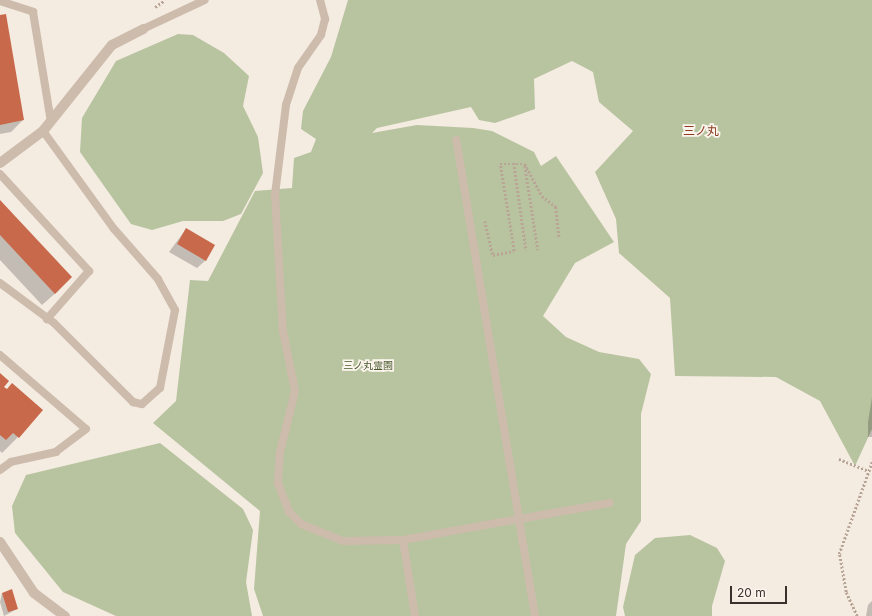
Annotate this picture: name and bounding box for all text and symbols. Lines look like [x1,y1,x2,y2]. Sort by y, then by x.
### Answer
district label: 三ノ丸 [683,124,719,138]
park label: 三ノ丸霊園 [343,360,393,372]
scale bar [732,578,789,604]
text: 20 m [737,585,766,600]

